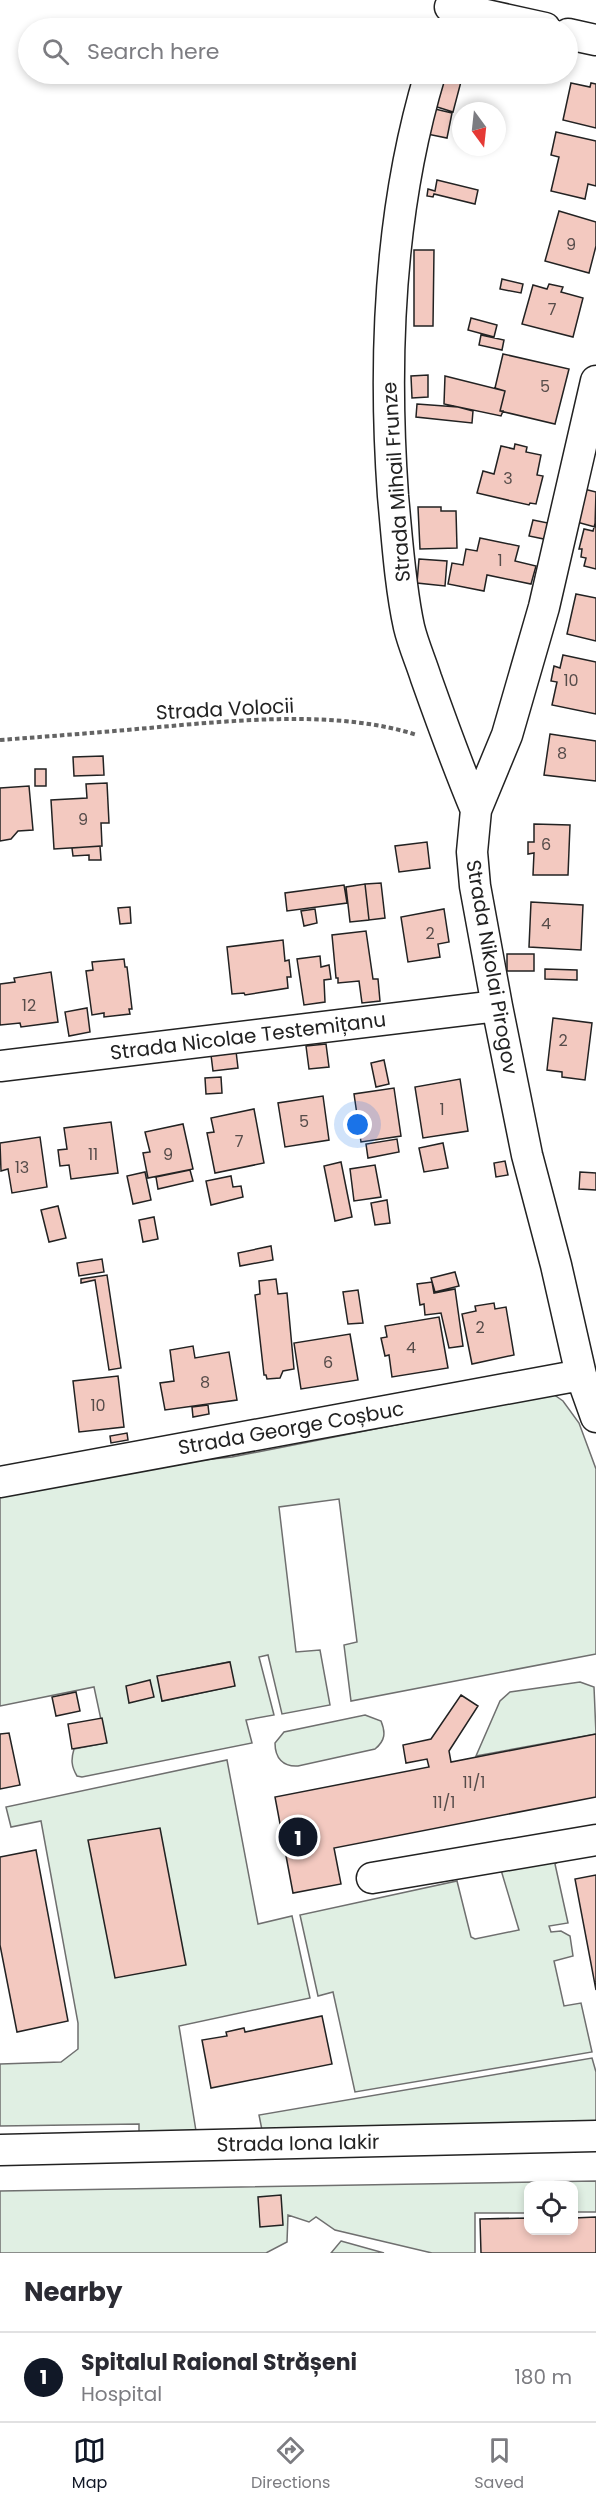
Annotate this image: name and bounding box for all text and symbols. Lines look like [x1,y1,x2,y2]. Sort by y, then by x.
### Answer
search box [18,18,578,84]
icon: search [39,35,72,68]
text: Search here [87,36,220,67]
north arrow [452,102,506,156]
house number: 9 [566,233,576,256]
house number: 7 [548,298,557,321]
house number: 5 [540,375,550,398]
street label: Strada Mihail Frunze [375,381,417,583]
house number: 3 [503,467,513,490]
house number: 1 [497,549,503,572]
house number: 10 [563,669,579,692]
street label: Strada Volocii [155,691,295,727]
house number: 8 [557,742,567,765]
house number: 9 [78,808,88,831]
house number: 6 [541,833,551,856]
street label: Strada Nikolai Pirogov [459,857,525,1077]
house number: 4 [541,912,551,935]
house number: 2 [425,922,435,945]
house number: 12 [22,994,36,1017]
street label: Strada Nicolae Testemițanu [108,1005,388,1067]
house number: 2 [558,1029,568,1052]
house number: 1 [439,1098,445,1121]
house number: 5 [299,1110,309,1133]
your location [343,1110,372,1139]
house number: 7 [235,1130,244,1153]
house number: 11 [88,1143,98,1166]
house number: 9 [163,1143,173,1166]
house number: 13 [15,1156,29,1179]
house number: 2 [475,1316,485,1339]
house number: 4 [406,1336,416,1359]
house number: 6 [323,1351,333,1374]
house number: 8 [200,1371,210,1394]
house number: 10 [90,1394,106,1417]
street label: Strada George Coșbuc [176,1394,406,1462]
house number: 11/1 [463,1771,485,1794]
house number: 11/1 [433,1791,455,1814]
pin: 1 [278,1814,318,1860]
street label: Strada Iona Iakir [216,2128,380,2158]
map controls [524,2181,578,2235]
button: locate [524,2181,578,2235]
text: Nearby [24,2274,122,2310]
text: Spitalul Raional Strășeni [81,2347,357,2378]
text: 1 [40,2363,47,2391]
text: 180 m [514,2363,572,2391]
text: Hospital [81,2380,162,2408]
tab: Map [72,2434,107,2495]
tab: Directions [251,2434,330,2495]
tab: Saved [474,2434,524,2495]

